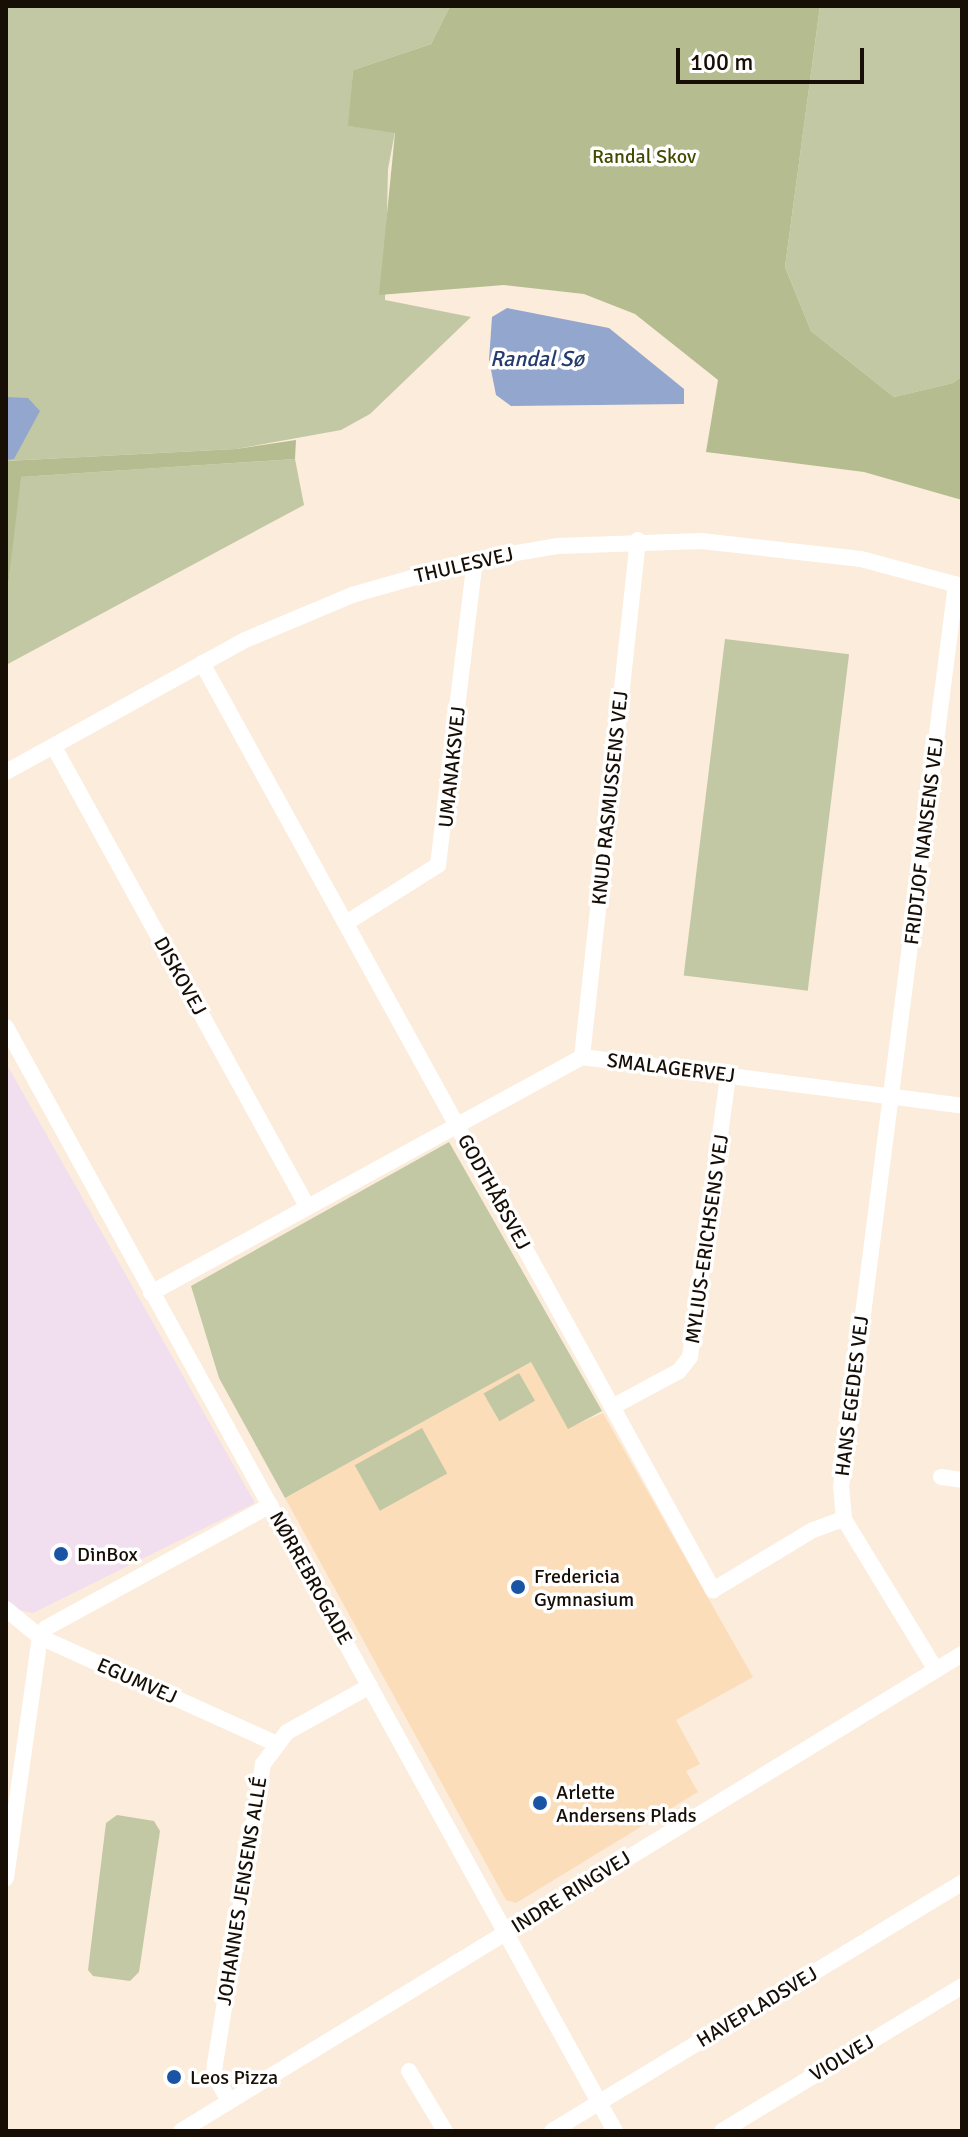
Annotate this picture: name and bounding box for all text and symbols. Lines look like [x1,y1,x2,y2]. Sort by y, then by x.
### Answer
scale bar [680,32,868,82]
text: 100 m [690,47,753,77]
park label: Randal Skov [592,144,696,168]
water label: Randal Sø [490,346,584,372]
street label: THULESVEJ [412,542,516,588]
street label: KNUD RASMUSSENS VEJ [587,690,633,906]
street label: UMANAKSVEJ [434,705,470,829]
street label: FRIDTJOF NANSENS VEJ [899,736,949,946]
street label: DISKOVEJ [149,932,211,1020]
street label: SMALAGERVEJ [605,1048,737,1088]
street label: GODTHÅBSVEJ [452,1130,536,1254]
street label: MYLIUS-ERICHSENS VEJ [680,1133,734,1345]
street label: HANS EGEDES VEJ [830,1314,874,1478]
street label: NØRREBROGADE [265,1507,357,1649]
place label: DinBox [77,1542,138,1566]
marker: DinBox [52,1545,70,1563]
place label: Fredericia Gymnasium [534,1564,634,1611]
marker: Fredericia Gymnasium [509,1578,527,1596]
street label: EGUMVEJ [93,1653,181,1709]
street label: JOHANNES JENSENS ALLÉ [212,1775,272,2007]
place label: Arlette Andersens Plads [556,1780,697,1827]
marker: Arlette Andersens Plads [531,1794,549,1812]
street label: INDRE RINGVEJ [507,1846,635,1938]
street label: HAVEPLADSVEJ [692,1962,822,2052]
street label: VIOLVEJ [805,2029,879,2087]
place label: Leos Pizza [190,2065,278,2089]
marker: Leos Pizza [165,2068,183,2086]

